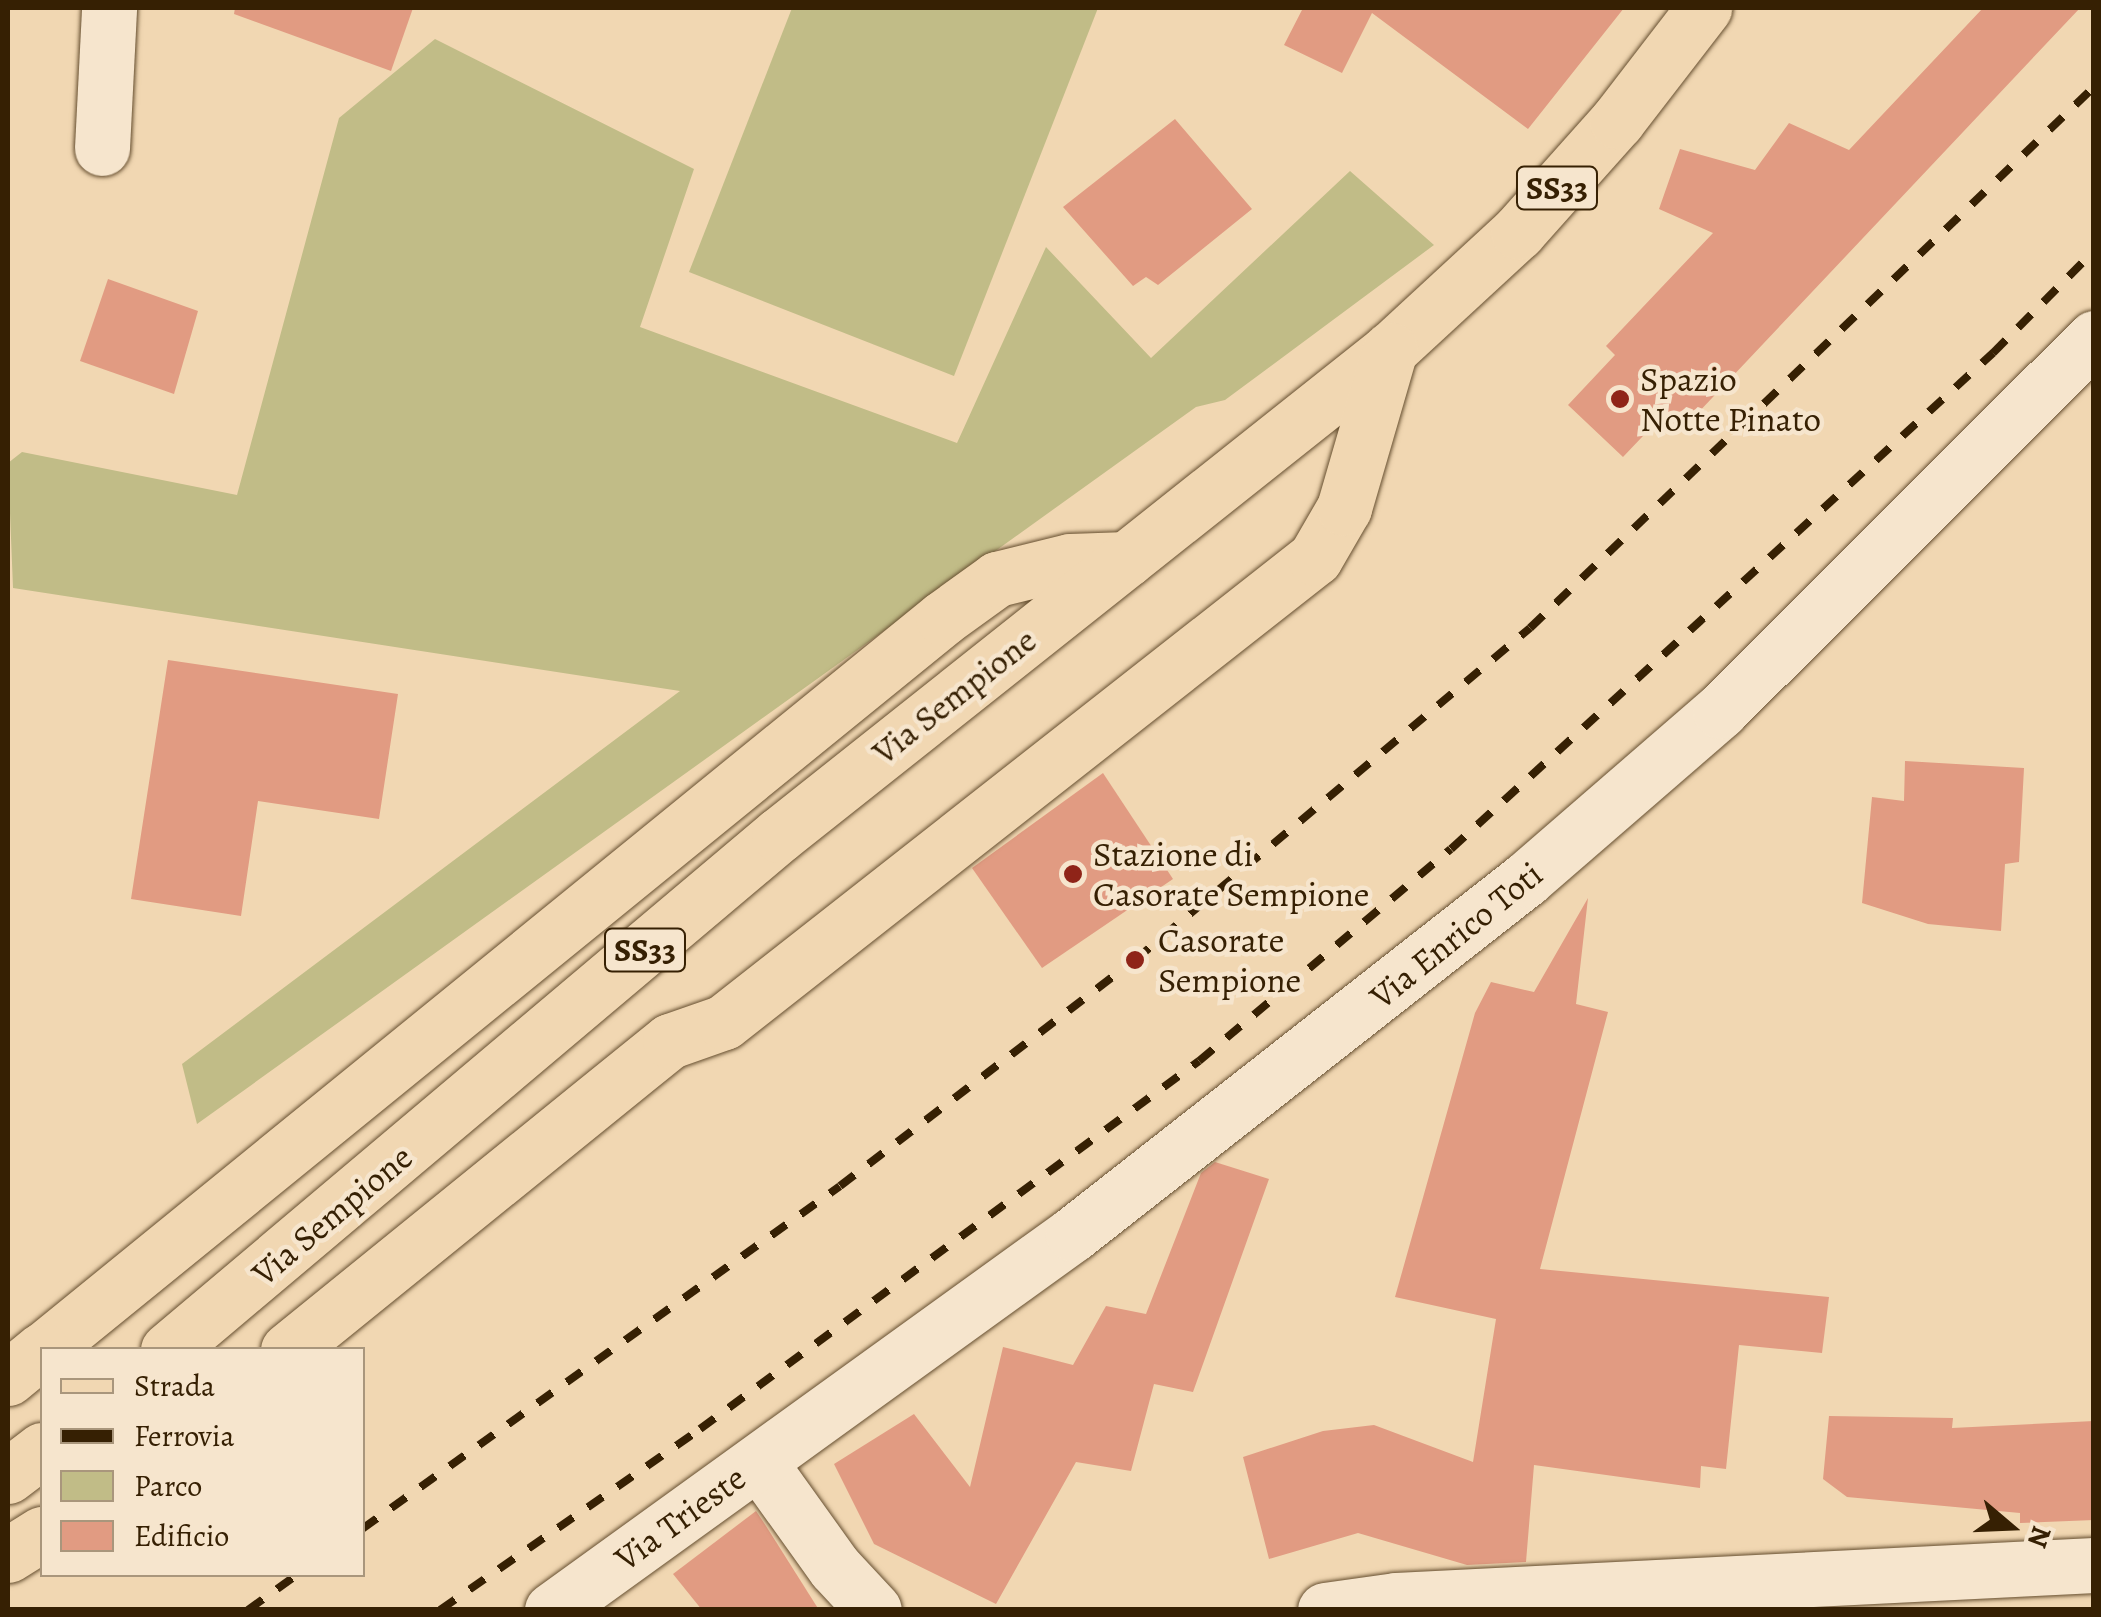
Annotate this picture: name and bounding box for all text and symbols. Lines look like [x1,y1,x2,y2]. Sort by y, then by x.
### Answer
road number: SS33 [1514,161,1600,215]
place label: Spazio Notte Pinato [1640,358,1821,440]
marker: Spazio Notte Pinato [1609,388,1631,410]
street label: Via Sempione [864,619,1044,773]
place label: Stazione di Casorate Sempione [1093,833,1370,915]
street label: Via Enrico Toti [1361,853,1551,1017]
marker: Stazione di Casorate Sempione [1062,863,1084,885]
place label: Casorate Sempione [1158,919,1301,1001]
road number: SS33 [602,923,688,977]
marker: Casorate Sempione [1122,947,1148,973]
street label: Via Sempione [243,1136,421,1294]
legend [40,1347,365,1577]
text: Strada [134,1366,215,1406]
text: Ferrovia [134,1416,234,1456]
street label: Via Trieste [606,1457,754,1579]
text: Parco [134,1466,202,1506]
north arrow [1961,1477,2061,1577]
text: Edificio [134,1516,229,1556]
text: N [2018,1521,2061,1553]

